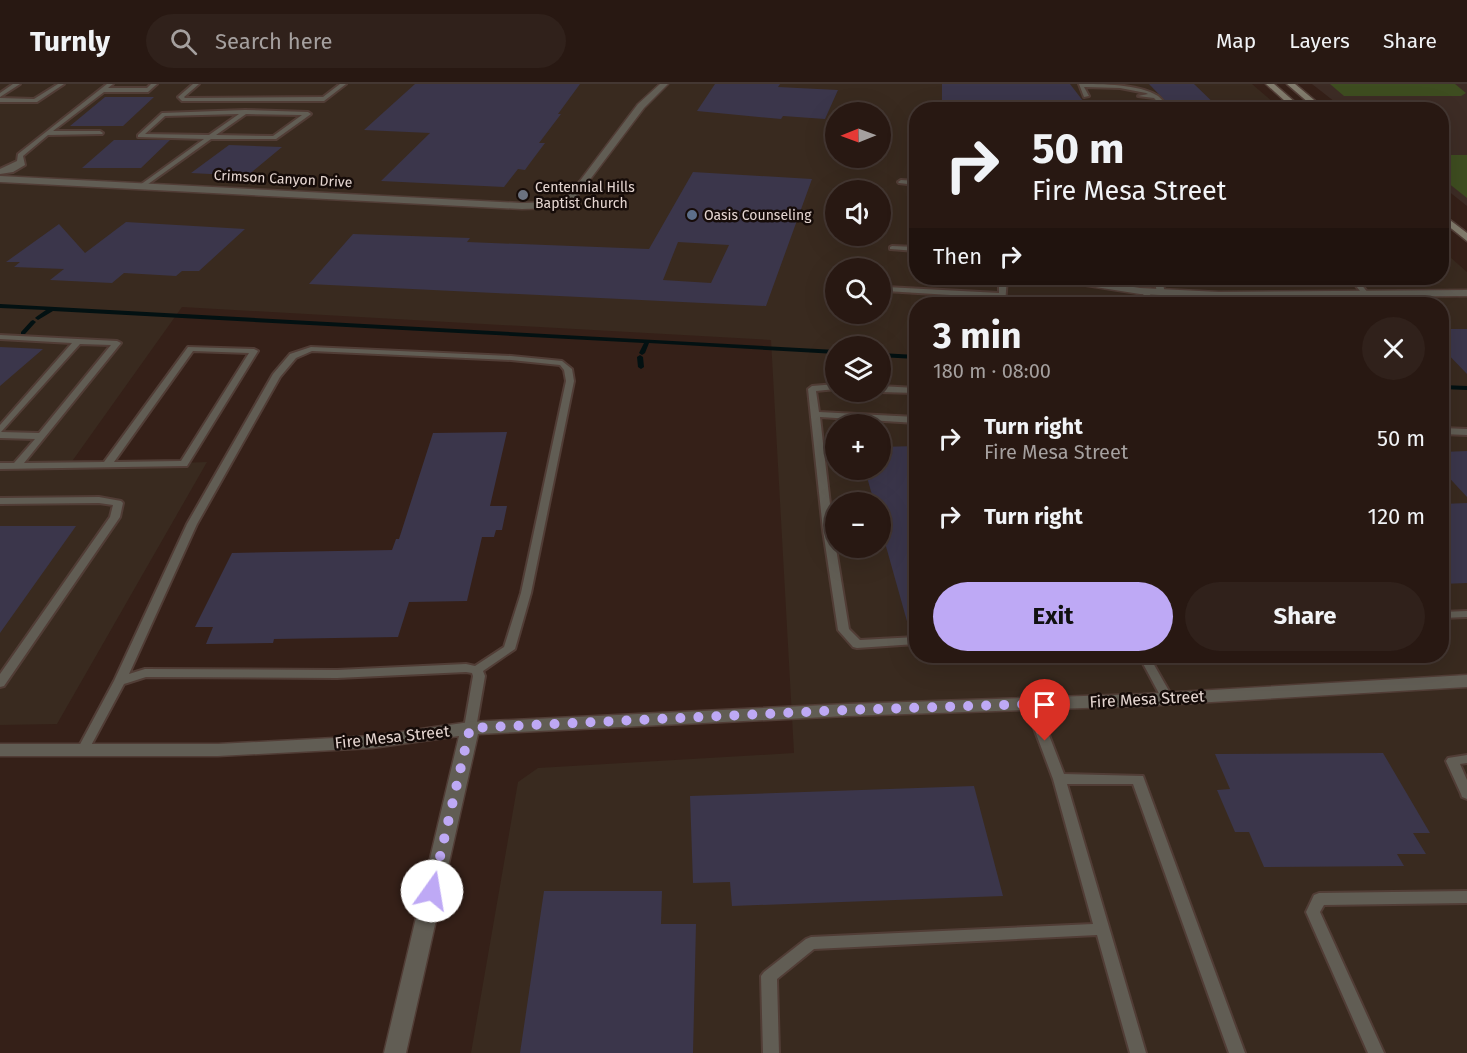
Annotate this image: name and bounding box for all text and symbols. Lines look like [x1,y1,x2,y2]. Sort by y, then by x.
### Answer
search box [146,14,566,68]
text: Turnly [30,25,110,58]
icon: search [167,25,200,58]
text: Search here [215,28,332,55]
text: Map [1216,28,1256,54]
text: Layers [1289,28,1350,54]
text: Share [1383,28,1437,54]
north arrow [825,102,891,168]
map controls [825,102,891,558]
text: 50 m [1032,124,1125,174]
icon: right [933,126,1011,204]
street label: Crimson Canyon Drive [213,167,353,191]
text: Fire Mesa Street [1032,175,1227,207]
place label: Centennial Hills Baptist Church [535,179,635,212]
button: sound [825,180,891,246]
marker: Centennial Hills Baptist Church [516,188,530,202]
place label: Oasis Counseling [704,207,812,224]
marker: Oasis Counseling [685,208,699,222]
icon: right [994,240,1027,273]
text: Then [933,243,982,270]
button: search [825,258,891,324]
text: 3 min [933,314,1022,358]
button: close [1362,317,1425,380]
button: layers [825,336,891,402]
text: 180 m · 08:00 [933,359,1051,383]
text: Turn right [984,413,1083,440]
button: + [825,414,891,480]
icon: right [933,422,966,455]
text: 50 m [1377,425,1425,452]
text: Fire Mesa Street [984,440,1128,464]
button: − [825,492,891,558]
icon: right [933,500,966,533]
text: Turn right [984,503,1083,530]
text: 120 m [1368,503,1425,530]
button: Exit [933,582,1173,651]
button: Share [1185,582,1425,651]
pin [1019,679,1070,741]
street label: Fire Mesa Street [1089,686,1205,712]
icon: arrive [1028,688,1061,721]
street label: Fire Mesa Street [334,722,451,752]
position arrow [400,859,464,923]

